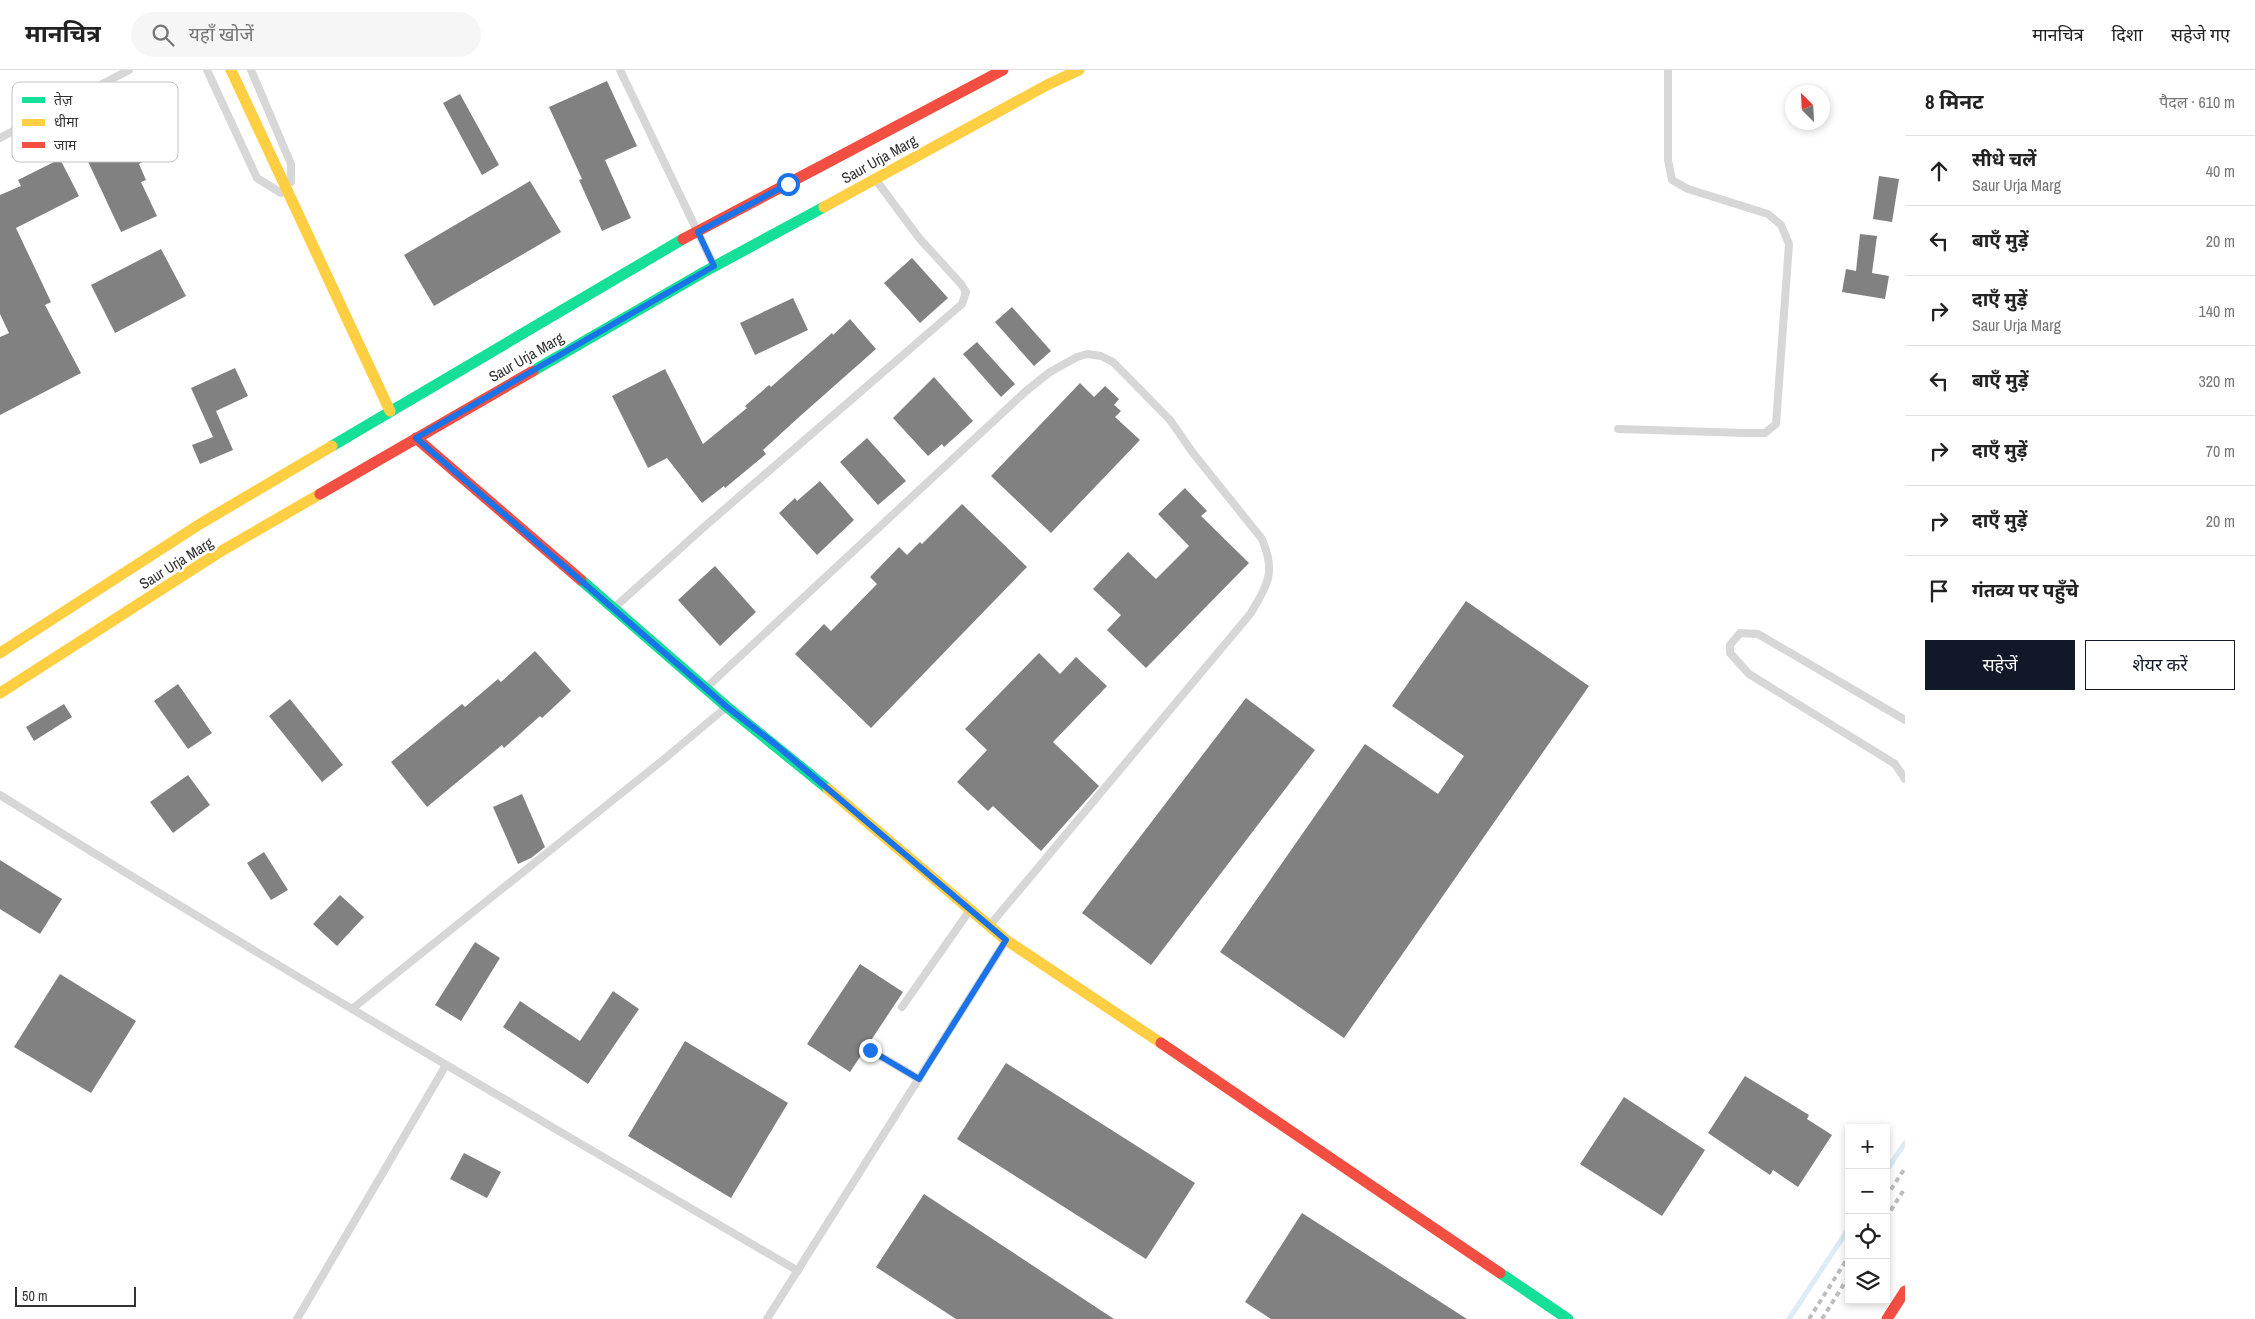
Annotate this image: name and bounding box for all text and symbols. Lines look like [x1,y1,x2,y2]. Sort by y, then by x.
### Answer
search box [131,12,481,57]
text: मानचित्र [25,17,101,49]
icon: search [149,21,177,49]
text: यहाँ खोजें [189,21,254,47]
text: मानचित्र [2032,22,2084,47]
text: दिशा [2112,22,2143,47]
text: सहेजे गए [2171,22,2230,47]
legend [12,82,178,162]
north arrow [1785,85,1830,130]
text: 8 मिनट [1925,87,1983,116]
text: तेज़ [54,91,73,109]
text: पैदल · 610 m [2159,91,2235,113]
text: धीमा [54,113,79,131]
street label: Saur Urja Marg [837,130,921,188]
text: जाम [54,136,77,154]
text: सीधे चलें [1972,146,2036,172]
icon: ahead [1925,157,1953,185]
text: 40 m [2206,160,2235,182]
route start [777,173,800,196]
text: Saur Urja Marg [1972,174,2061,196]
icon: left [1925,227,1953,255]
text: बाएँ मुड़ें [1972,227,2028,253]
text: 20 m [2206,230,2235,252]
text: दाएँ मुड़ें [1972,286,2027,312]
icon: right [1925,297,1953,325]
text: 140 m [2199,300,2235,322]
text: Saur Urja Marg [1972,314,2061,336]
street label: Saur Urja Marg [485,327,567,387]
icon: left [1925,367,1953,395]
text: बाएँ मुड़ें [1972,367,2028,393]
text: 320 m [2199,370,2235,392]
icon: right [1925,437,1953,465]
text: दाएँ मुड़ें [1972,437,2027,463]
text: 70 m [2206,440,2235,462]
icon: right [1925,507,1953,535]
text: दाएँ मुड़ें [1972,507,2027,533]
text: 20 m [2206,510,2235,532]
street label: Saur Urja Marg [135,532,217,594]
icon: arrive [1925,577,1953,605]
text: गंतव्य पर पहुँचे [1972,577,2078,603]
button: सहेजें [1925,640,2075,690]
button: शेयर करें [2085,640,2235,690]
route end [859,1039,882,1062]
map controls [1845,1124,1890,1304]
button: + [1845,1124,1890,1169]
button: − [1845,1169,1890,1214]
button: locate [1845,1214,1890,1259]
button: layers [1845,1259,1890,1304]
scale bar [15,1284,136,1307]
text: 50 m [22,1287,48,1305]

